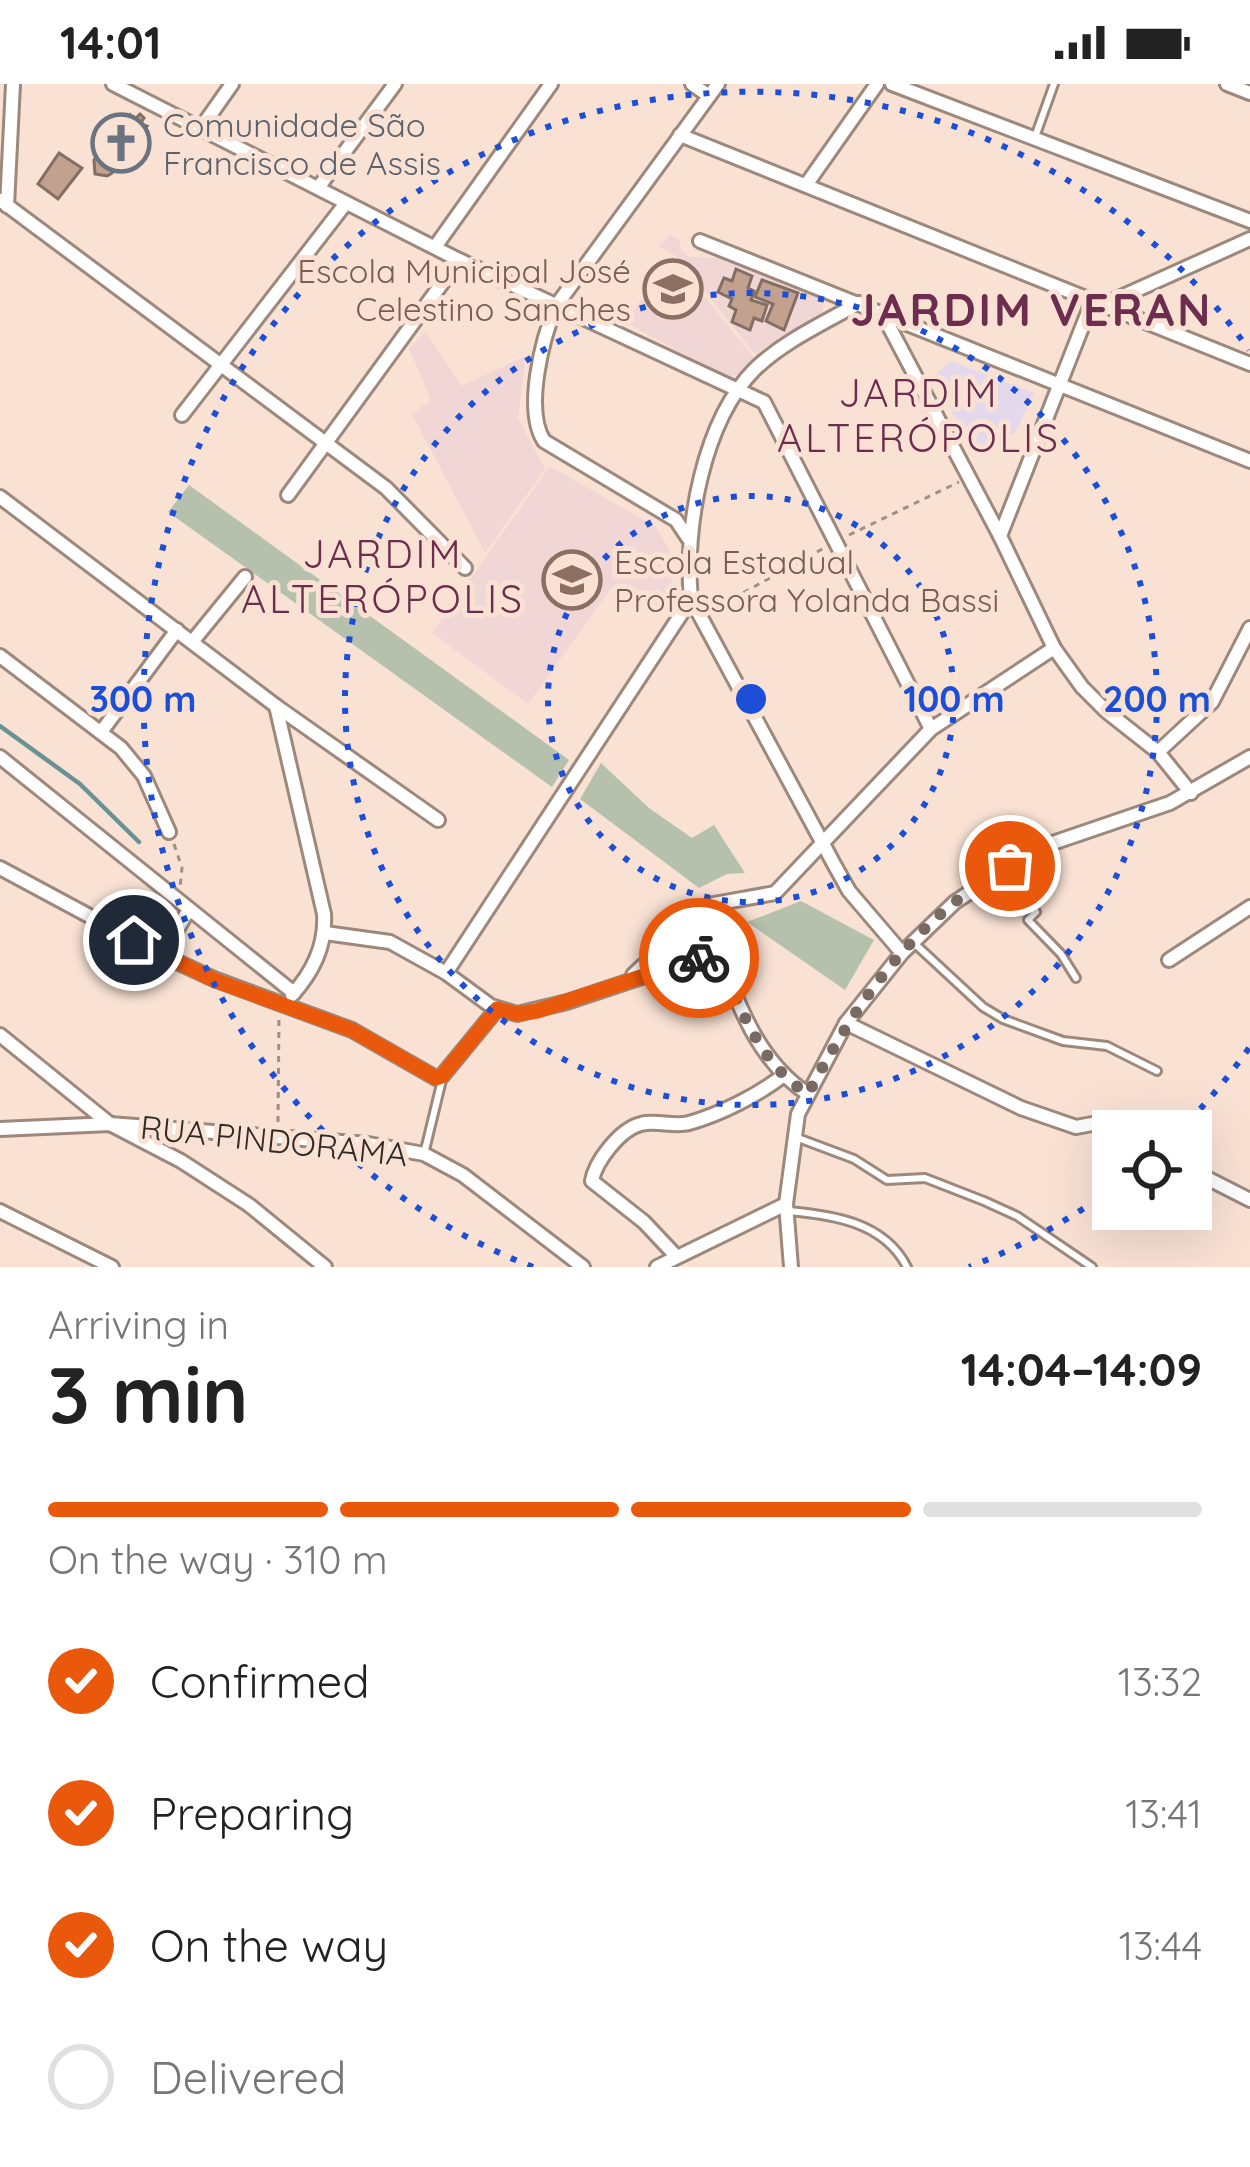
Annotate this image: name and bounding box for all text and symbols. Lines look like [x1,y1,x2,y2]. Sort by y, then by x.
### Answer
text: 14:01 [60,14,161,70]
place label: Comunidade São Francisco de Assis [163,104,441,183]
church icon: Comunidade São Francisco de Assis [90,112,152,174]
place label: Escola Municipal José Celestino Sanches [297,250,631,329]
school or university icon: Escola Municipal José Celestino Sanches [642,258,704,320]
district label: JARDIM VERAN [851,281,1213,337]
district label: JARDIM ALTERÓPOLIS [777,368,1061,462]
district label: JARDIM ALTERÓPOLIS [241,529,525,623]
place label: Escola Estadual Professora Yolanda Bassi [614,541,999,620]
school or university icon: Escola Estadual Professora Yolanda Bassi [541,549,603,611]
text: 300 m [90,676,196,721]
text: 100 m [903,676,1005,721]
text: 200 m [1103,676,1211,721]
centre of rings [730,678,772,720]
pin [959,815,1061,917]
icon: bag [977,833,1043,899]
pin [83,889,185,991]
courier [639,898,759,1018]
icon: home [101,907,167,973]
icon: bike [666,925,732,991]
street label: RUA PINDORAMA [138,1106,410,1174]
map controls [1092,1110,1212,1230]
button: locate [1092,1110,1212,1230]
text: Arriving in [48,1300,229,1349]
text: 14:04–14:09 [961,1341,1202,1397]
text: 3 min [48,1345,249,1443]
text: On the way · 310 m [48,1535,388,1584]
icon: check [48,1648,114,1714]
text: Confirmed [150,1653,369,1709]
text: 13:32 [1118,1657,1202,1706]
icon: check [48,1780,114,1846]
text: Preparing [150,1785,354,1841]
text: 13:41 [1125,1789,1202,1838]
icon: check [48,1912,114,1978]
text: On the way [150,1917,388,1973]
text: 13:44 [1119,1921,1202,1970]
text: Delivered [150,2049,346,2105]

